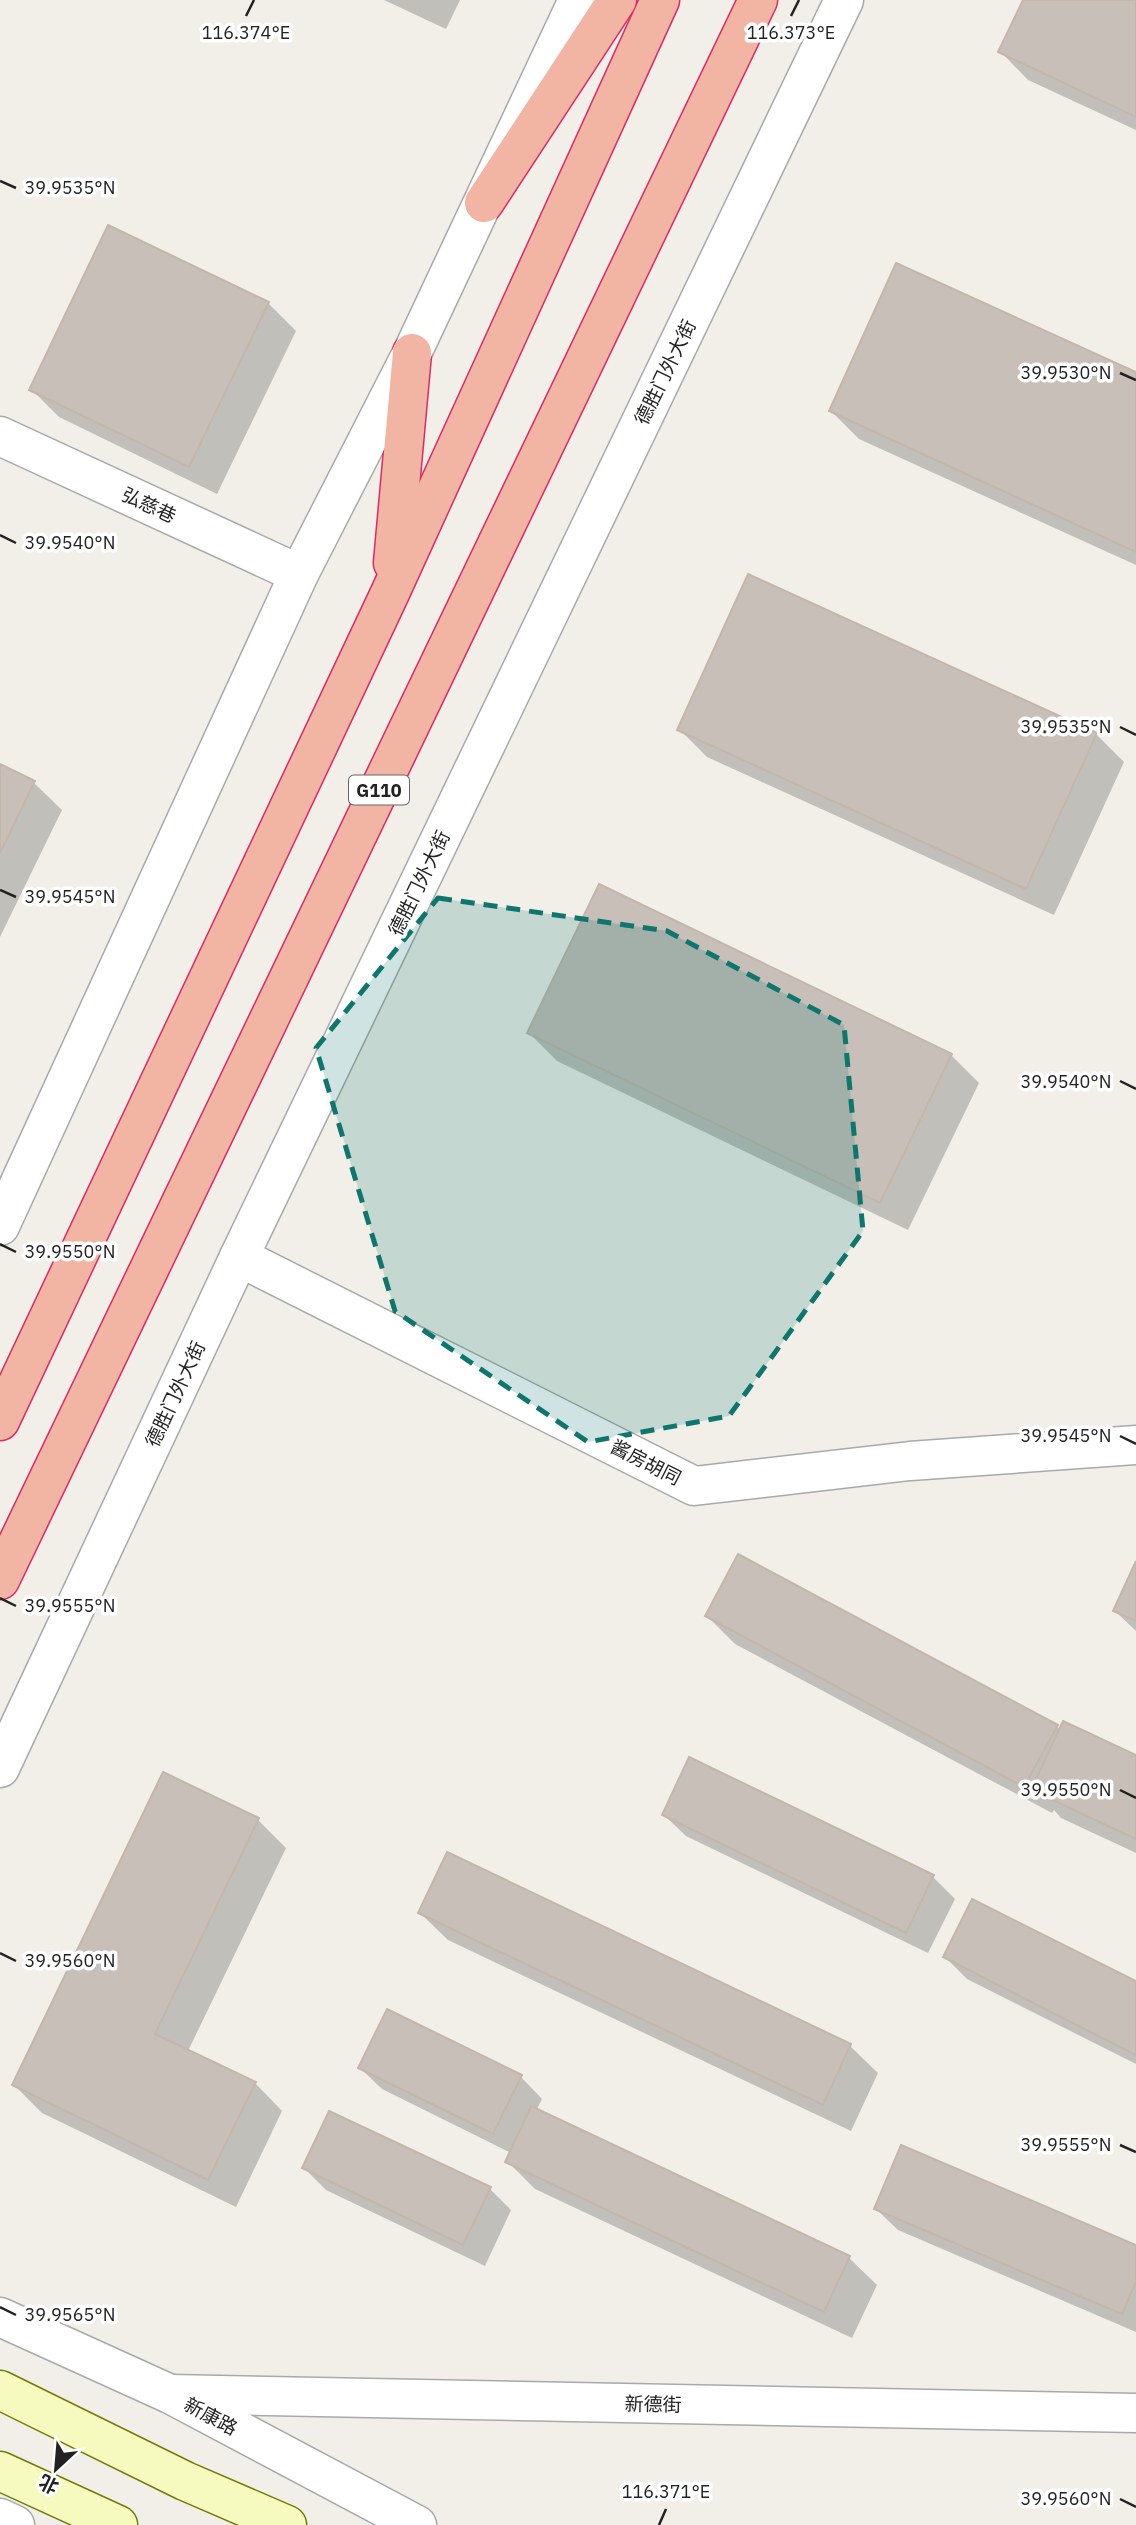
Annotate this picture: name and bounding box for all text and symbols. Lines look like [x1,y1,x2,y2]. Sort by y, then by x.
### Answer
text: 116.374°E [202,21,290,44]
text: 116.373°E [747,21,835,44]
text: 39.9535°N [25,176,115,199]
street label: 德胜门外大街 [629,316,701,428]
text: 39.9530°N [1021,361,1111,384]
street label: 弘慈巷 [118,482,180,528]
text: 39.9540°N [25,531,115,554]
text: 39.9535°N [1021,715,1111,738]
road number: G110 [349,776,409,804]
street label: 德胜门外大街 [383,827,455,939]
text: 39.9545°N [25,885,115,908]
text: 39.9540°N [1021,1070,1111,1093]
text: 39.9550°N [25,1240,115,1263]
street label: 德胜门外大街 [140,1337,210,1451]
text: 39.9545°N [1021,1424,1111,1447]
street label: 酱房胡同 [607,1434,685,1490]
text: 39.9555°N [25,1594,115,1617]
text: 39.9550°N [1021,1778,1111,1801]
text: 39.9560°N [25,1949,115,1972]
text: 39.9555°N [1021,2133,1111,2156]
text: 39.9565°N [25,2303,115,2326]
street label: 新康路 [180,2392,242,2440]
street label: 新德街 [624,2392,682,2416]
north arrow [21,2434,91,2504]
text: 北 [35,2469,62,2499]
text: 116.371°E [622,2480,710,2503]
text: 39.9560°N [1021,2487,1111,2510]

